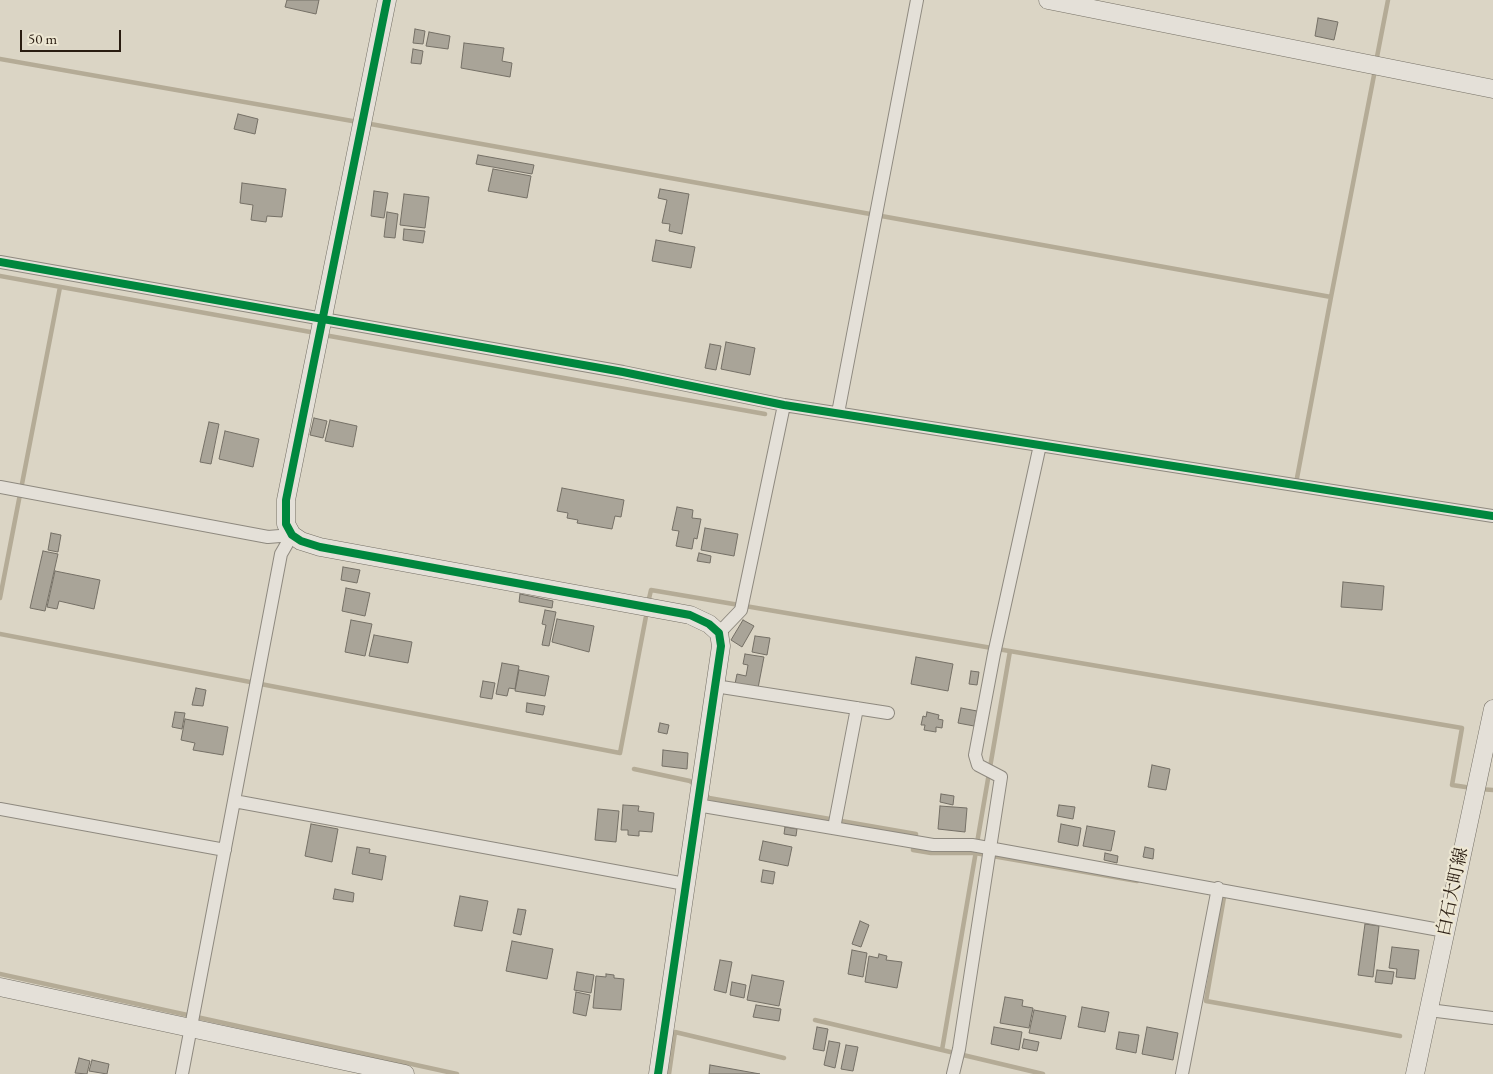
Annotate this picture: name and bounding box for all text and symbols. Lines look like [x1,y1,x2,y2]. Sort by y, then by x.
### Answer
scale bar [22,20,124,52]
text: 50 m [28,29,57,48]
street label: 白石大町線 [1433,846,1473,938]

